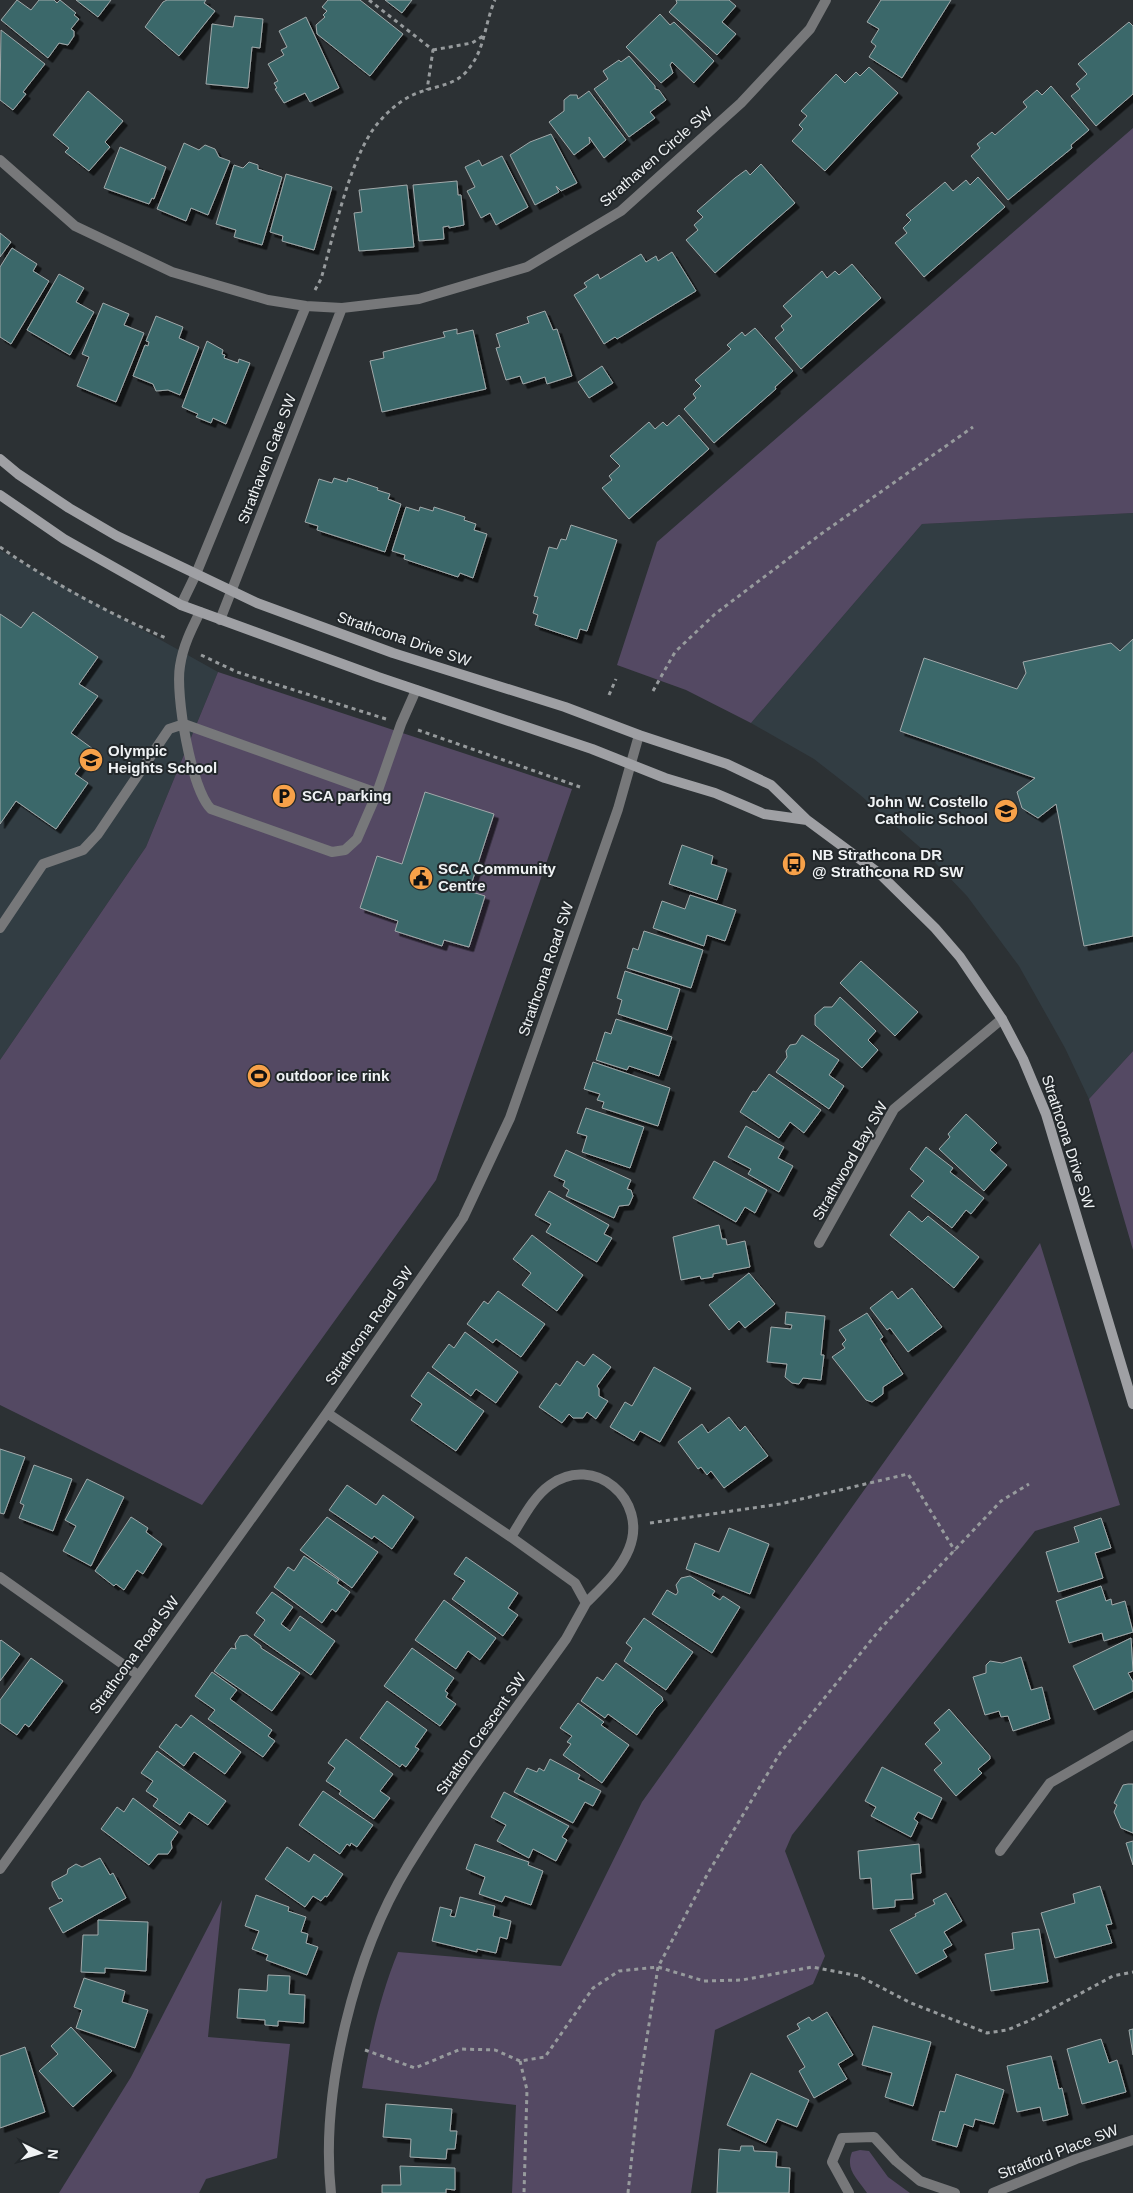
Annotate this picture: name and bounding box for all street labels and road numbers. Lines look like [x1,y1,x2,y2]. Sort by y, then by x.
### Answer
street label: Strathaven Circle SW [596,103,716,210]
street label: Strathaven Gate SW [234,391,299,526]
street label: Strathcona Drive SW [335,608,474,670]
street label: Strathcona Road SW [515,899,577,1038]
street label: Strathcona Drive SW [1039,1073,1098,1212]
street label: Strathwood Bay SW [809,1098,891,1223]
street label: Strathcona Road SW [321,1262,416,1388]
street label: Strathcona Road SW [85,1592,182,1717]
street label: Stratton Crescent SW [432,1669,530,1798]
street label: Stratford Place SW [995,2120,1121,2182]

